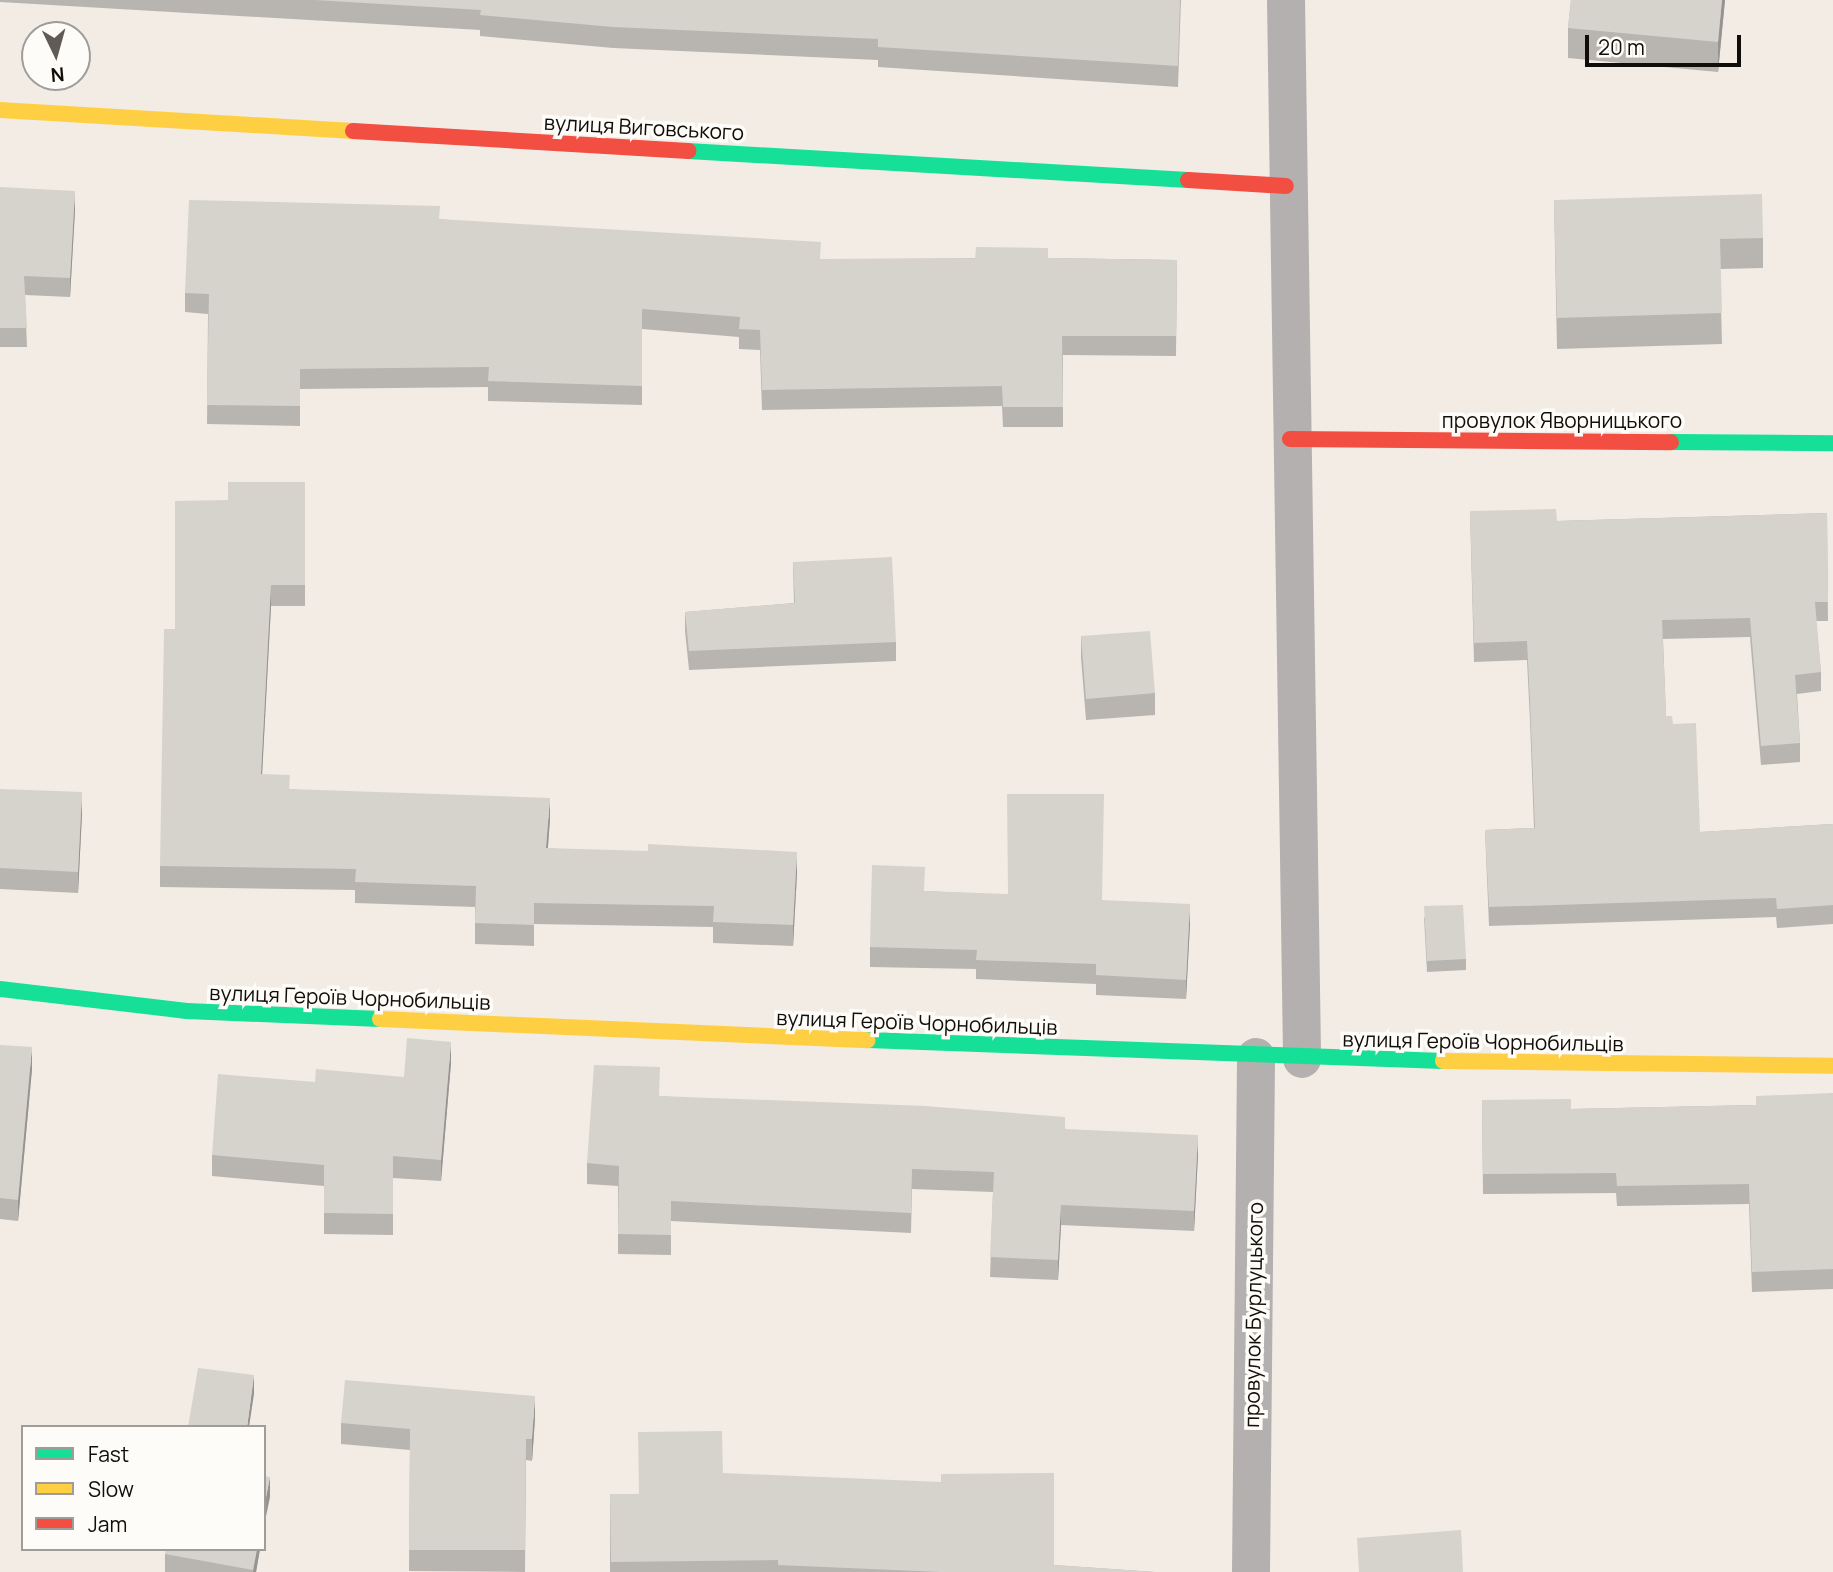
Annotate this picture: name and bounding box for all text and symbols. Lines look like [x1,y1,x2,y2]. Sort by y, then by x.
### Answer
north arrow [21,21,91,91]
scale bar [1588,21,1744,65]
text: 20 m [1598,33,1645,61]
text: N [50,61,66,88]
street label: вулиця Виговського [543,109,745,145]
street label: провулок Яворницького [1442,407,1682,433]
street label: вулиця Героїв Чорнобильців [209,979,491,1015]
street label: вулиця Героїв Чорнобильців [776,1004,1058,1040]
street label: вулиця Героїв Чорнобильців [1342,1026,1624,1056]
street label: провулок Бурлуцького [1238,1202,1268,1428]
legend [21,1425,266,1551]
text: Fast [88,1440,129,1468]
text: Slow [88,1475,134,1503]
text: Jam [88,1510,127,1538]

